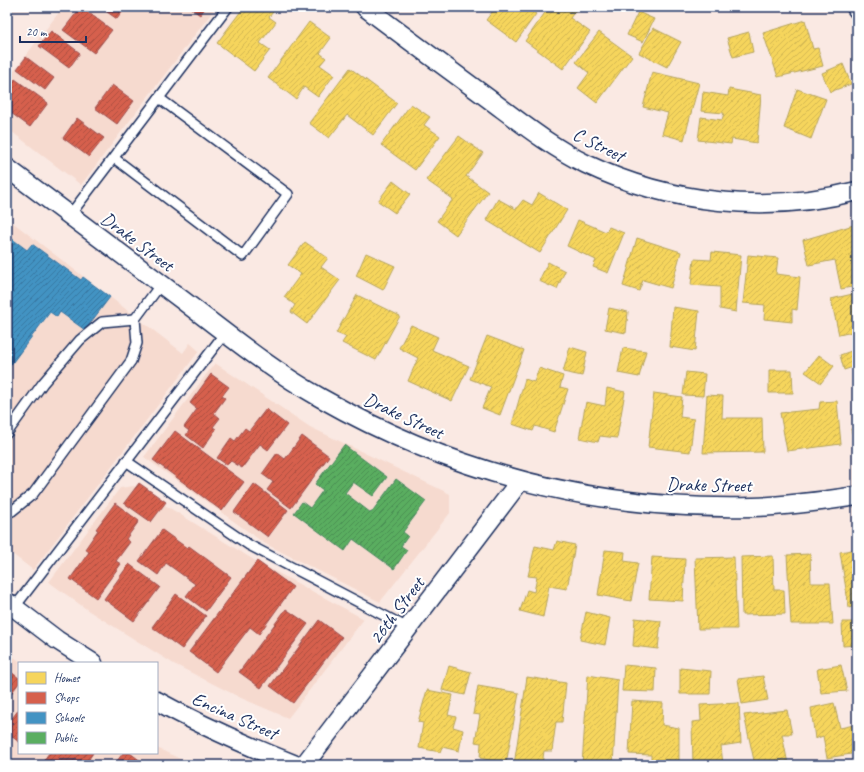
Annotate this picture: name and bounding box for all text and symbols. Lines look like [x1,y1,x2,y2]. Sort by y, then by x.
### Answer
scale bar [20,18,86,44]
text: 20 m [26,24,48,40]
street label: C Street [569,122,631,169]
street label: Drake Street [96,207,180,278]
street label: Drake Street [360,387,449,445]
street label: Drake Street [666,472,753,498]
street label: 26th Street [364,571,431,649]
legend [18,662,158,754]
text: Homes [54,670,81,686]
street label: Encina Street [188,686,283,746]
text: Shops [54,690,79,706]
text: Schools [54,710,86,726]
text: Public [54,730,78,746]

